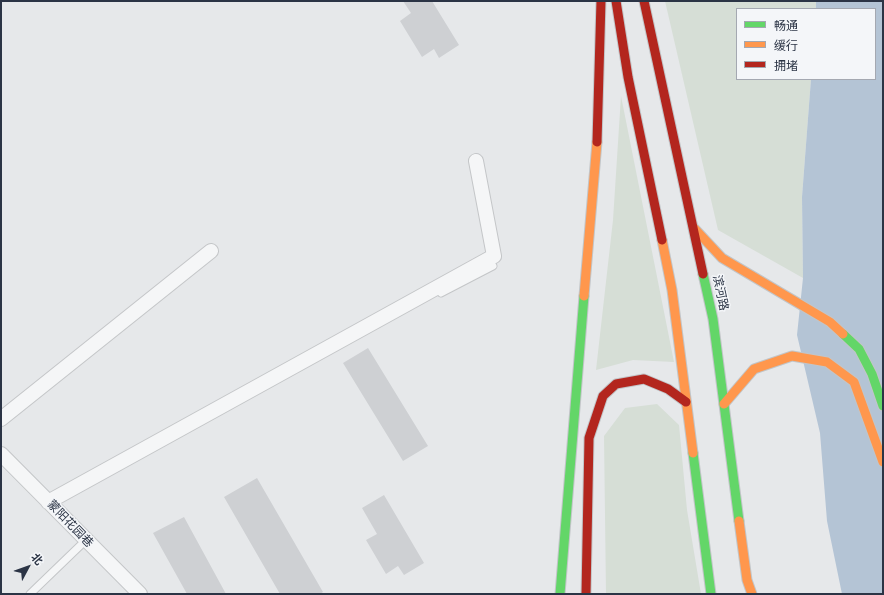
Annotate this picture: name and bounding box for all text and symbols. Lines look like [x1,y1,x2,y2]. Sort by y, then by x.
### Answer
legend [736,8,876,80]
text: 畅通 [774,18,798,33]
text: 缓行 [774,38,798,53]
text: 拥堵 [774,58,798,73]
street label: 滨河路 [709,274,731,312]
street label: 蒙阳花园巷 [44,497,96,551]
north arrow [8,547,48,587]
text: 北 [28,550,46,568]

